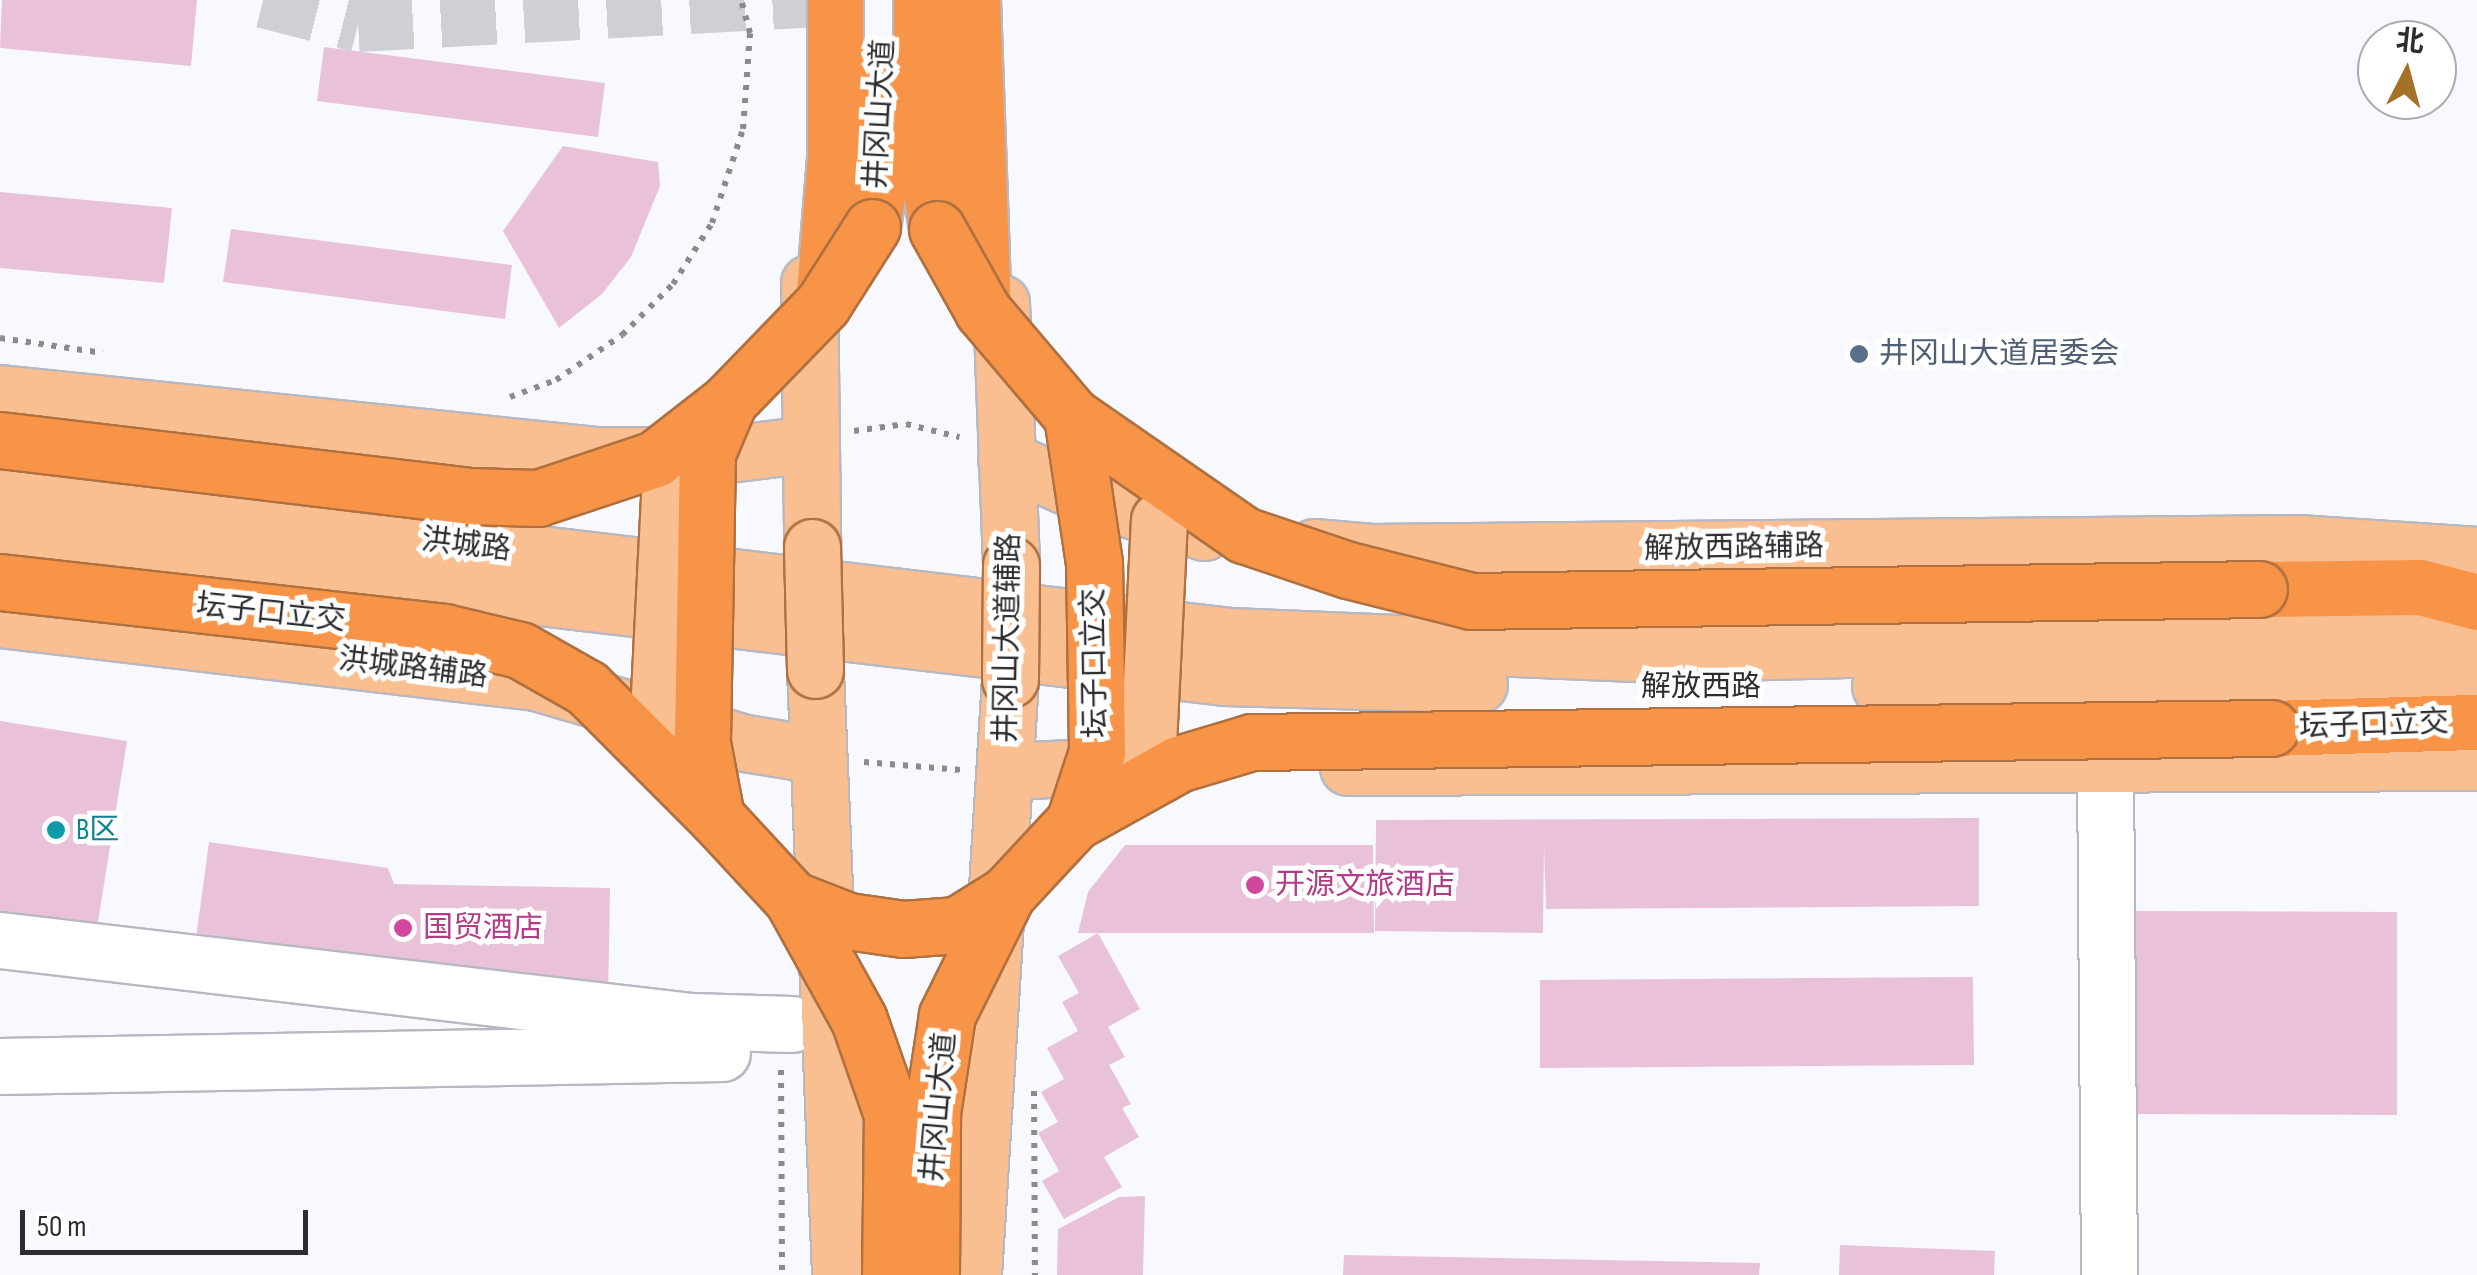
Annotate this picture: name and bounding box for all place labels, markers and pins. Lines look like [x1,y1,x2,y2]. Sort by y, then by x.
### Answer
place label: 井冈山大道居委会 [1879,336,2119,372]
marker: 井冈山大道居委会 [1848,343,1870,365]
place label: B区 [76,812,119,848]
marker: B区 [45,819,67,841]
place label: 开源文旅酒店 [1275,867,1455,903]
marker: 开源文旅酒店 [1244,874,1266,896]
place label: 国贸酒店 [423,910,543,946]
marker: 国贸酒店 [392,917,414,939]

